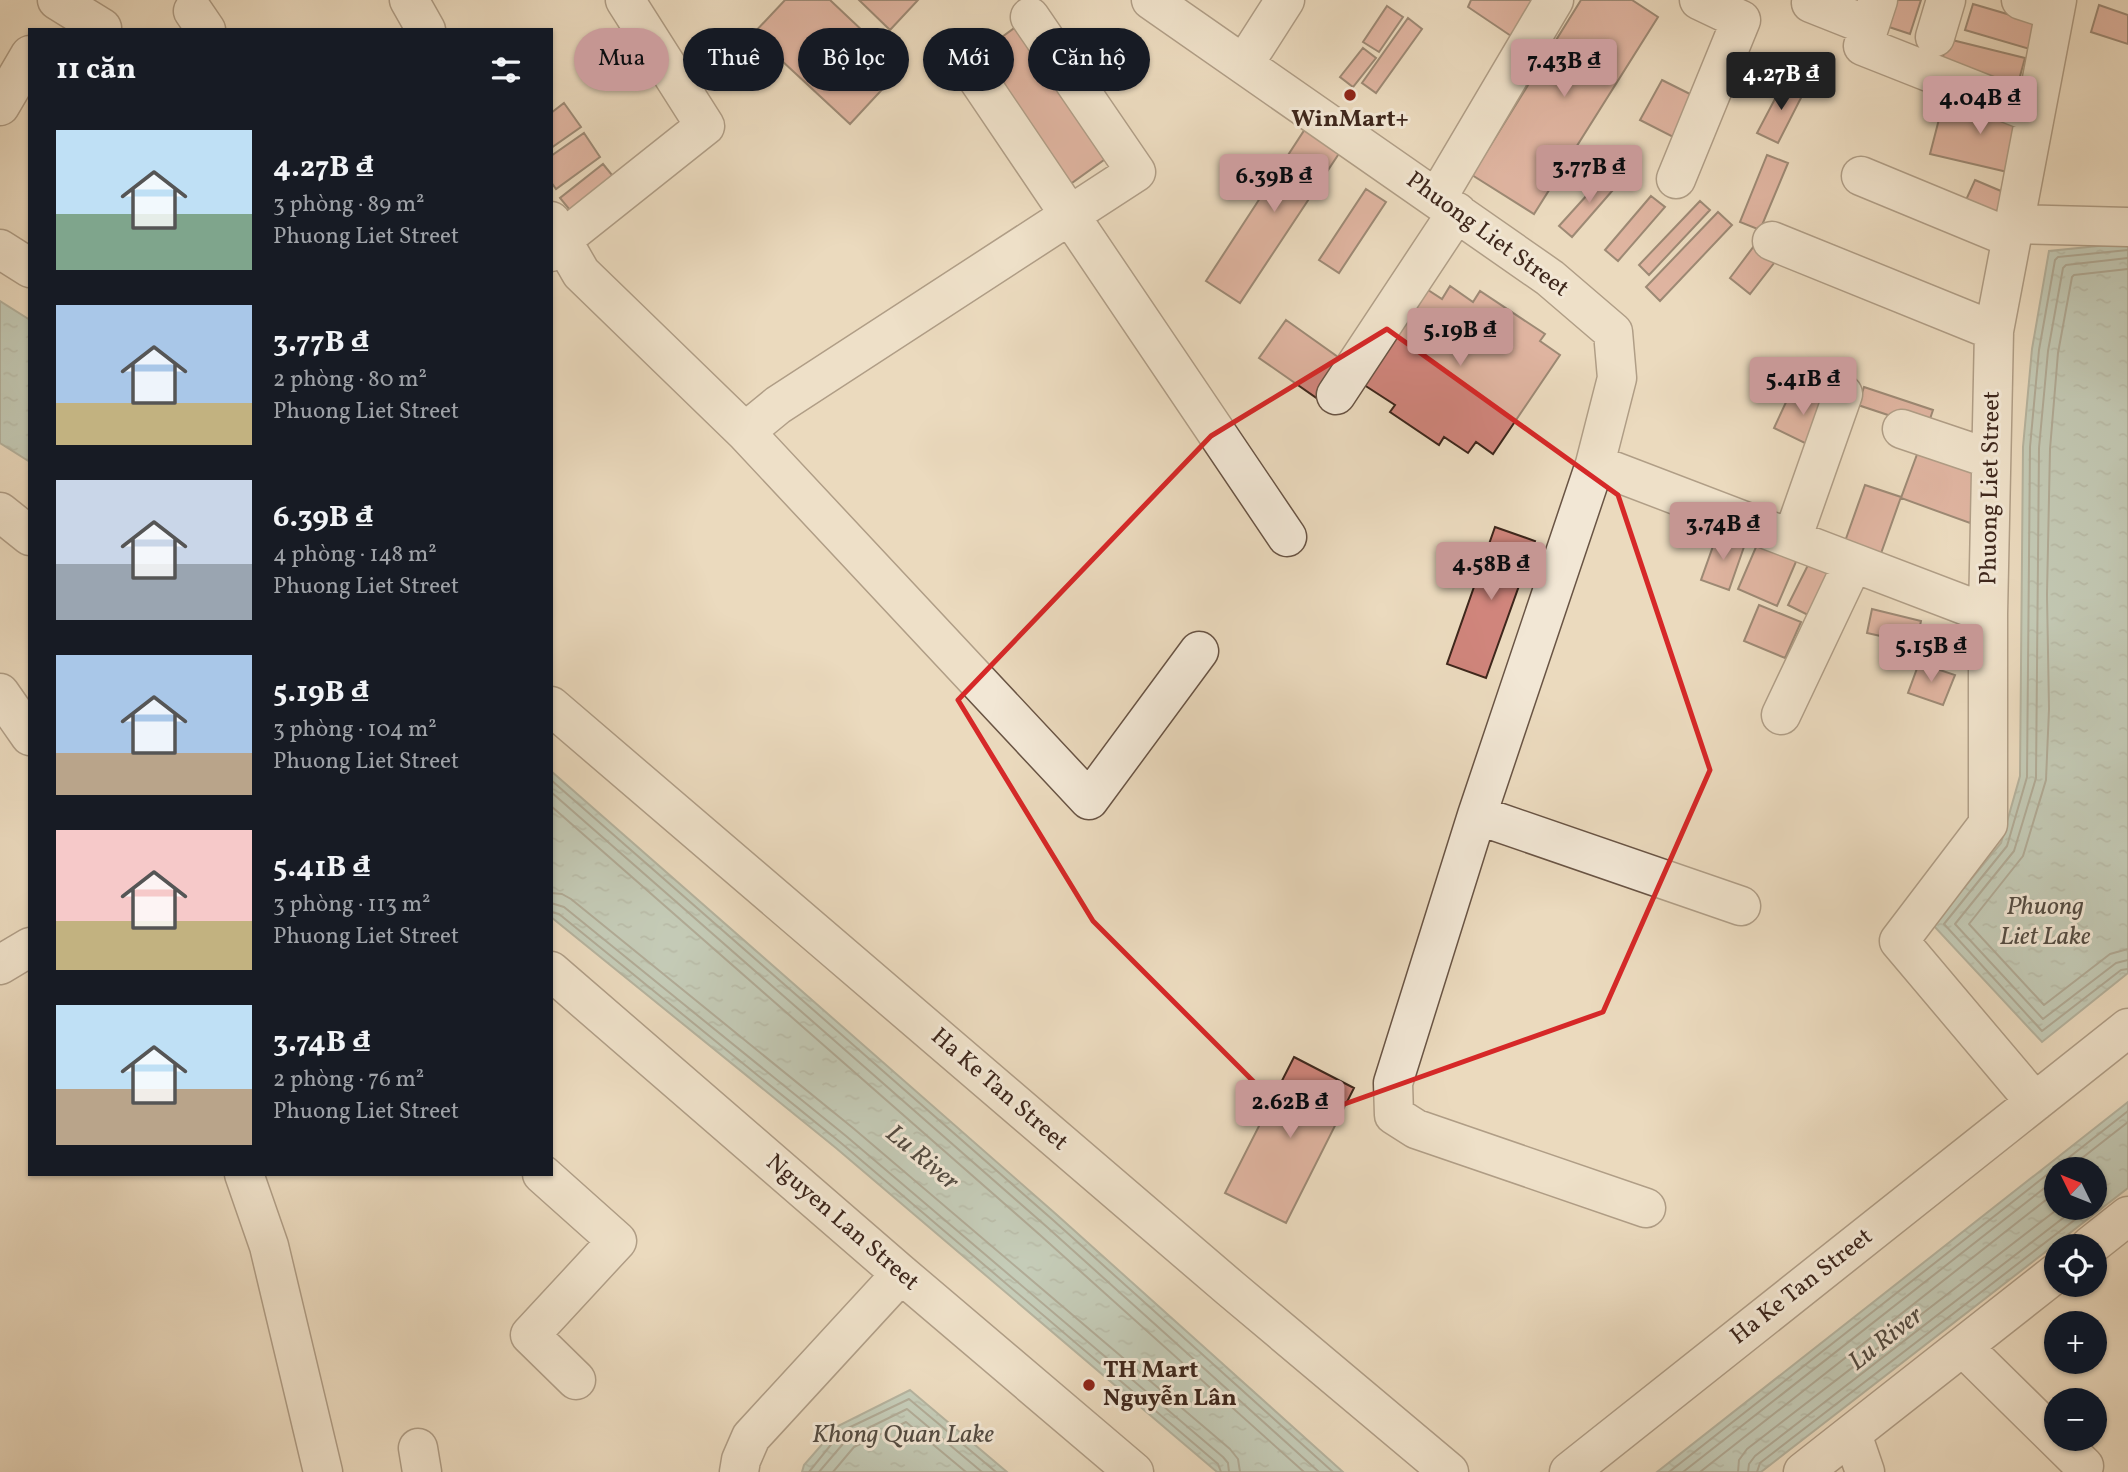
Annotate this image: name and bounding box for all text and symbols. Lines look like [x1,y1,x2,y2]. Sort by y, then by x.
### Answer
chip: Mua [574,28,669,91]
chip: Thuê [683,28,784,91]
chip: Bộ lọc [798,28,909,91]
chip: Mới [923,28,1014,91]
chip: Căn hộ [1028,28,1150,91]
pin: 7.43B ₫ [1499,40,1629,99]
text: 7.43B ₫ [1527,46,1601,78]
text: 11 căn [56,49,136,91]
icon: filters [487,51,525,89]
pin: 4.27B ₫ [1716,52,1846,112]
text: 4.27B ₫ [1742,59,1820,91]
pin: 4.04B ₫ [1915,76,2045,136]
text: 4.04B ₫ [1939,83,2021,115]
marker: WinMart+ [1342,87,1358,103]
place label: WinMart+ [1291,103,1409,137]
pin: 3.77B ₫ [1524,146,1654,205]
text: 4.27B ₫ [273,147,374,189]
text: 3.77B ₫ [1552,152,1626,184]
pin: 6.39B ₫ [1209,154,1339,214]
icon: home [112,158,196,242]
text: 6.39B ₫ [1236,161,1312,193]
street label: Phuong Liet Street [1398,164,1576,306]
text: 3 phòng · 89 m² [273,189,425,221]
text: Phuong Liet Street [273,221,459,253]
pin: 5.19B ₫ [1395,308,1525,368]
text: 5.19B ₫ [1423,315,1497,347]
text: 3.77B ₫ [273,322,369,364]
icon: home [112,333,196,417]
pin: 5.41B ₫ [1738,358,1868,417]
text: 2 phòng · 80 m² [273,364,427,396]
text: 5.41B ₫ [1766,364,1840,396]
street label: Phuong Liet Street [1972,391,2010,585]
text: Phuong Liet Street [273,396,459,428]
text: 6.39B ₫ [273,497,373,539]
pin: 3.74B ₫ [1658,503,1788,562]
icon: home [112,508,196,592]
text: 3.74B ₫ [1686,509,1760,541]
text: 4 phòng · 148 m² [273,539,437,571]
pin: 4.58B ₫ [1426,542,1556,602]
text: 4.58B ₫ [1452,549,1530,581]
text: Phuong Liet Street [273,571,459,603]
pin: 5.15B ₫ [1866,624,1996,684]
text: 5.15B ₫ [1895,631,1967,663]
text: 5.19B ₫ [273,672,369,714]
icon: home [112,683,196,767]
text: 3 phòng · 104 m² [273,714,437,746]
text: Phuong Liet Street [273,746,459,778]
text: 5.41B ₫ [273,847,371,889]
icon: home [112,858,196,942]
text: 3 phòng · 113 m² [273,889,431,921]
water label: Phuong Liet Lake [1999,889,2091,955]
text: Phuong Liet Street [273,921,459,953]
street label: Ha Ke Tan Street [923,1021,1075,1159]
text: 3.74B ₫ [273,1022,370,1064]
icon: home [112,1033,196,1117]
text: 2 phòng · 76 m² [273,1064,424,1096]
pin: 2.62B ₫ [1225,1080,1355,1140]
text: 2.62B ₫ [1251,1087,1329,1119]
text: Phuong Liet Street [273,1096,459,1128]
water label: Lu River [878,1117,967,1200]
street label: Nguyen Lan Street [758,1147,926,1299]
north arrow [2044,1157,2107,1220]
map controls [2044,1157,2107,1451]
street label: Ha Ke Tan Street [1724,1221,1880,1353]
button: locate [2044,1234,2107,1297]
water label: Lu River [1841,1298,1931,1380]
button: + [2044,1311,2107,1374]
place label: TH Mart Nguyễn Lân [1103,1354,1237,1416]
marker: TH Mart Nguyễn Lân [1081,1377,1097,1393]
button: − [2044,1388,2107,1451]
water label: Khong Quan Lake [812,1417,995,1453]

